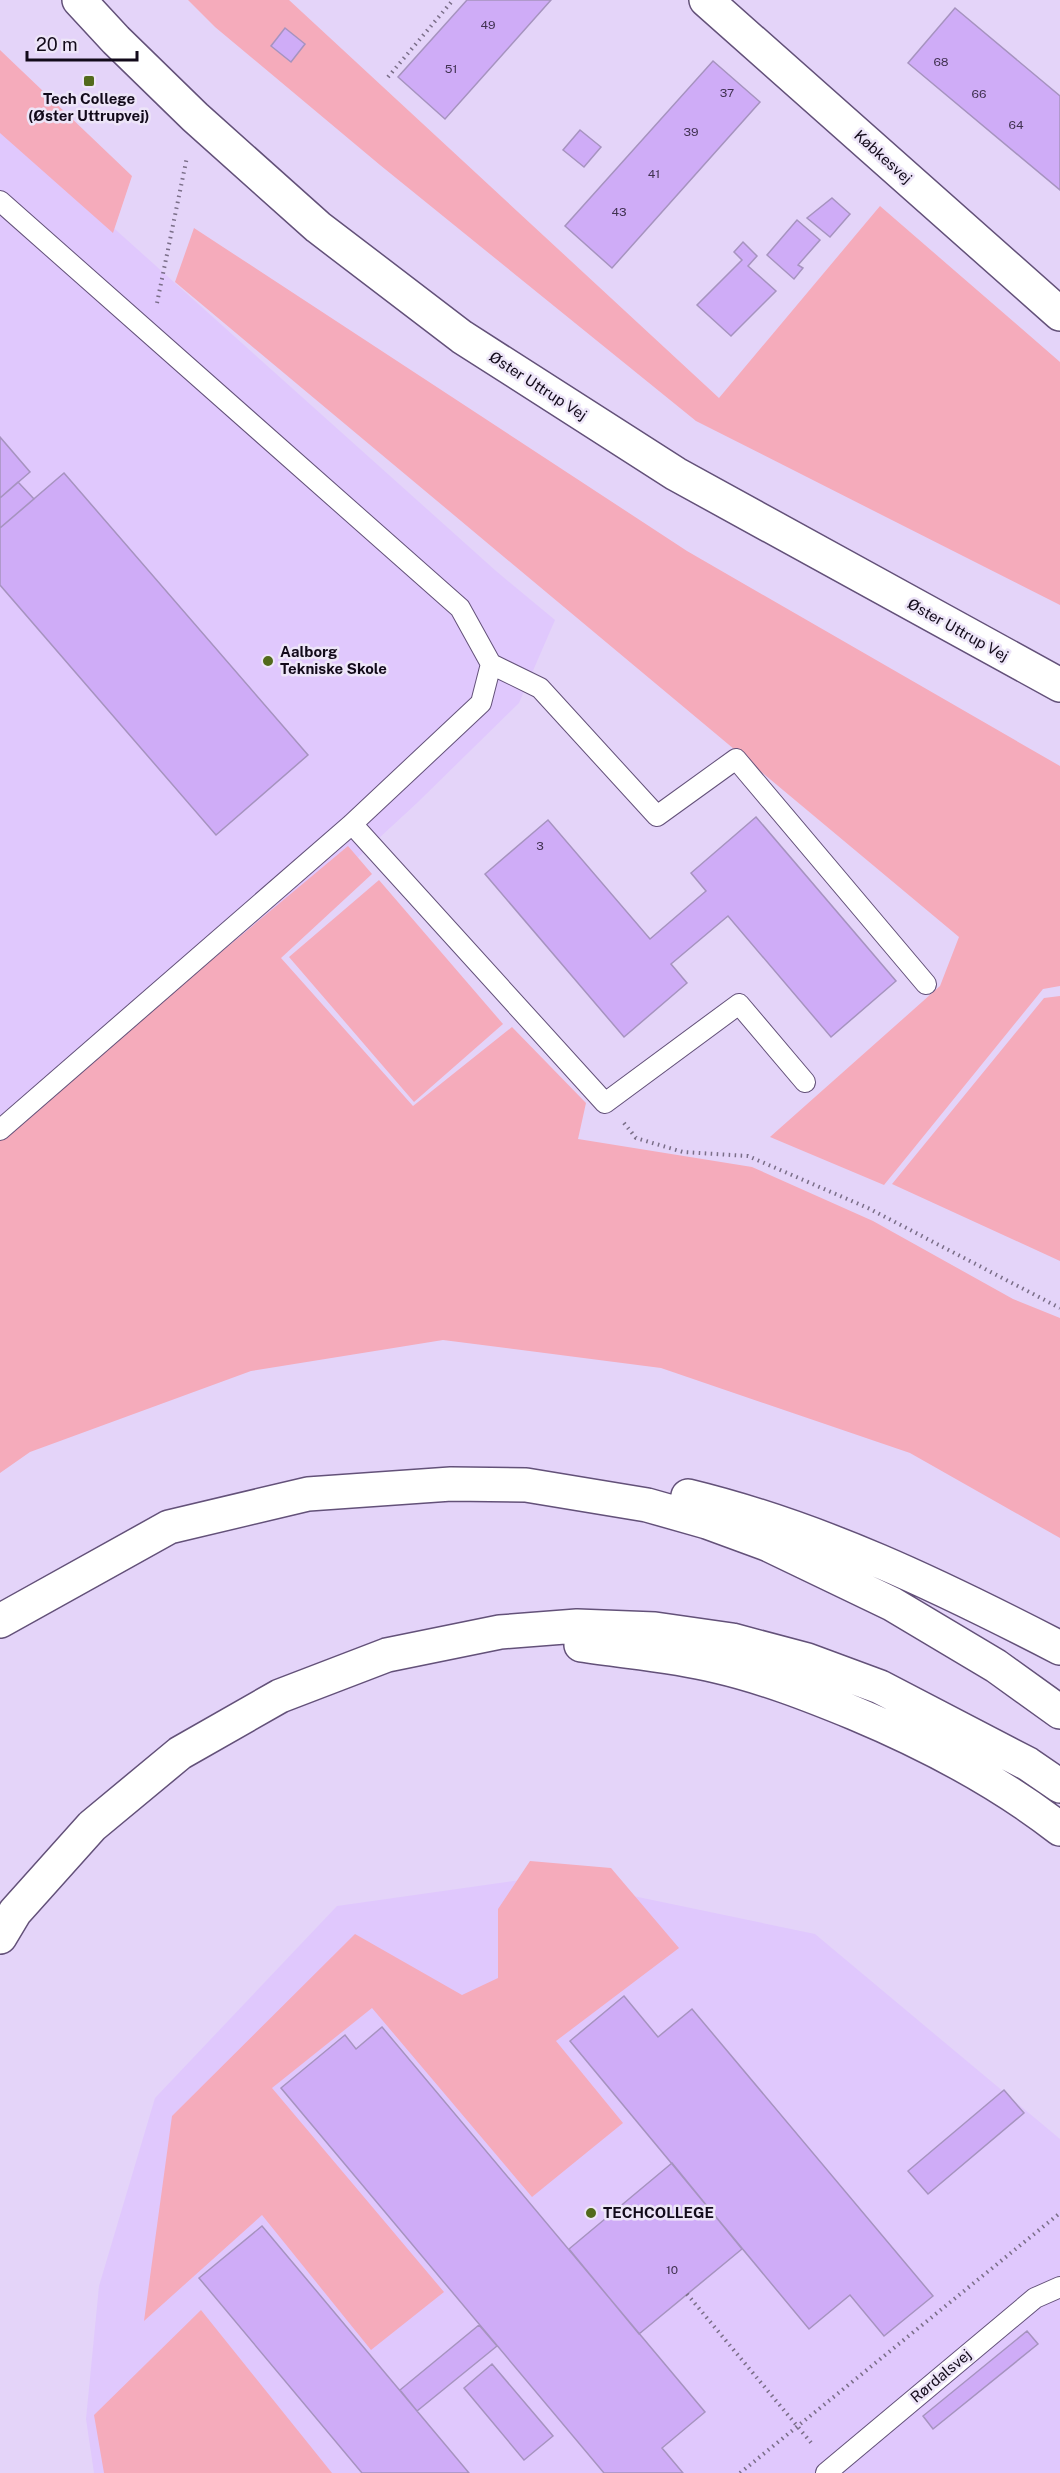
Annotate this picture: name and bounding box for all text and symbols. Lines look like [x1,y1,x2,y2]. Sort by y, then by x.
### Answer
house number: 49 [480,18,496,32]
scale bar [27,24,136,62]
text: 20 m [36,34,78,55]
house number: 68 [933,55,949,69]
house number: 51 [445,62,457,76]
marker: Tech College (Øster Uttrupvej) [82,74,96,88]
house number: 37 [720,86,734,100]
house number: 66 [972,87,986,101]
place label: Tech College (Øster Uttrupvej) [28,90,150,124]
house number: 64 [1009,118,1024,132]
house number: 39 [684,125,698,139]
street label: Købkesvej [851,126,916,187]
house number: 41 [648,167,660,181]
house number: 43 [611,205,627,219]
street label: Øster Uttrup Vej [486,348,590,423]
street label: Øster Uttrup Vej [905,595,1012,664]
place label: Aalborg Tekniske Skole [280,643,387,677]
marker: Aalborg Tekniske Skole [261,654,275,668]
house number: 3 [536,839,544,853]
place label: TECHCOLLEGE [603,2204,714,2221]
marker: TECHCOLLEGE [584,2206,598,2220]
house number: 10 [666,2263,678,2277]
street label: Rørdalsvej [907,2346,974,2406]

